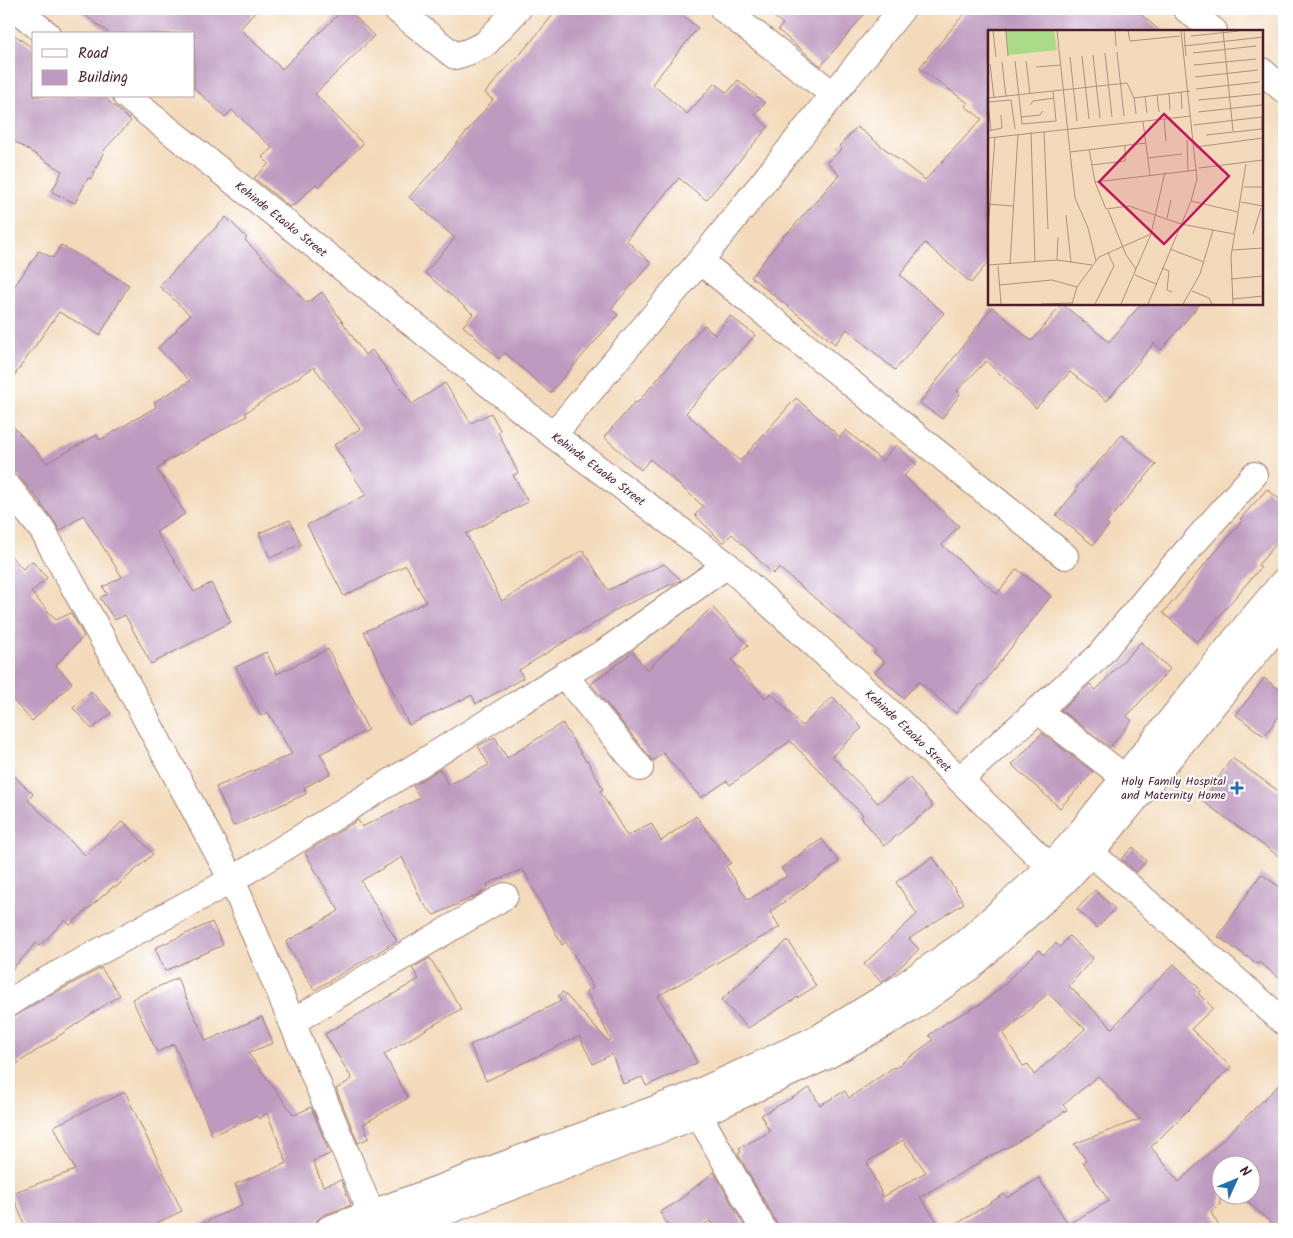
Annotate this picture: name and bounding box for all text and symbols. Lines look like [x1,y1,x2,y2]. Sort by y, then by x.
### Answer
inset map [988,30,1263,305]
legend [32,32,195,98]
text: Road [78,42,109,66]
text: Building [78,66,128,90]
street label: Kehinde Etaoko Street [231,176,332,262]
street label: Kehinde Etaoko Street [547,427,650,511]
street label: Kehinde Etaoko Street [861,685,956,777]
place label: Holy Family Hospital and Maternity Home [1121,772,1227,805]
marker: Holy Family Hospital and Maternity Home [1230,781,1244,795]
north arrow [1210,1156,1260,1206]
text: N [1234,1161,1256,1183]

